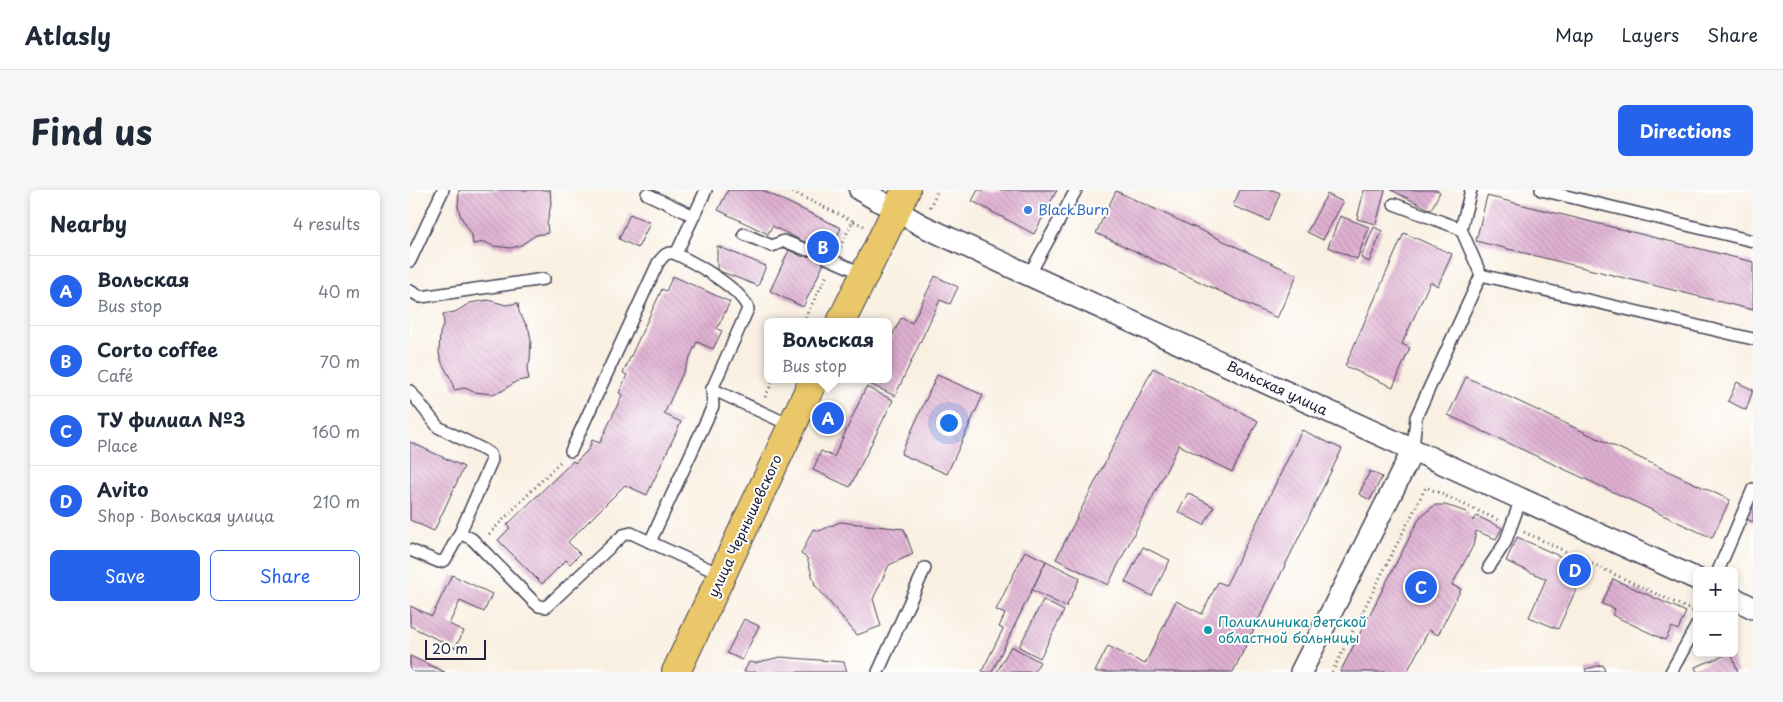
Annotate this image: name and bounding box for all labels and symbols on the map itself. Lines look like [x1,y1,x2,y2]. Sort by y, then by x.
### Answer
place label: BlackBurn [1038,199,1109,220]
marker: BlackBurn [1022,204,1034,216]
pin: B [807,228,839,266]
street label: Вольская улица [1223,355,1331,420]
pin: A [812,399,844,437]
your location [936,410,962,436]
street label: улица Чернышевского [702,451,787,601]
pin: D [1559,551,1591,589]
pin: C [1405,568,1437,606]
place label: Поликлиника детской областной больницы [1218,611,1367,648]
marker: Поликлиника детской областной больницы [1202,624,1214,636]
scale bar [425,637,486,660]

